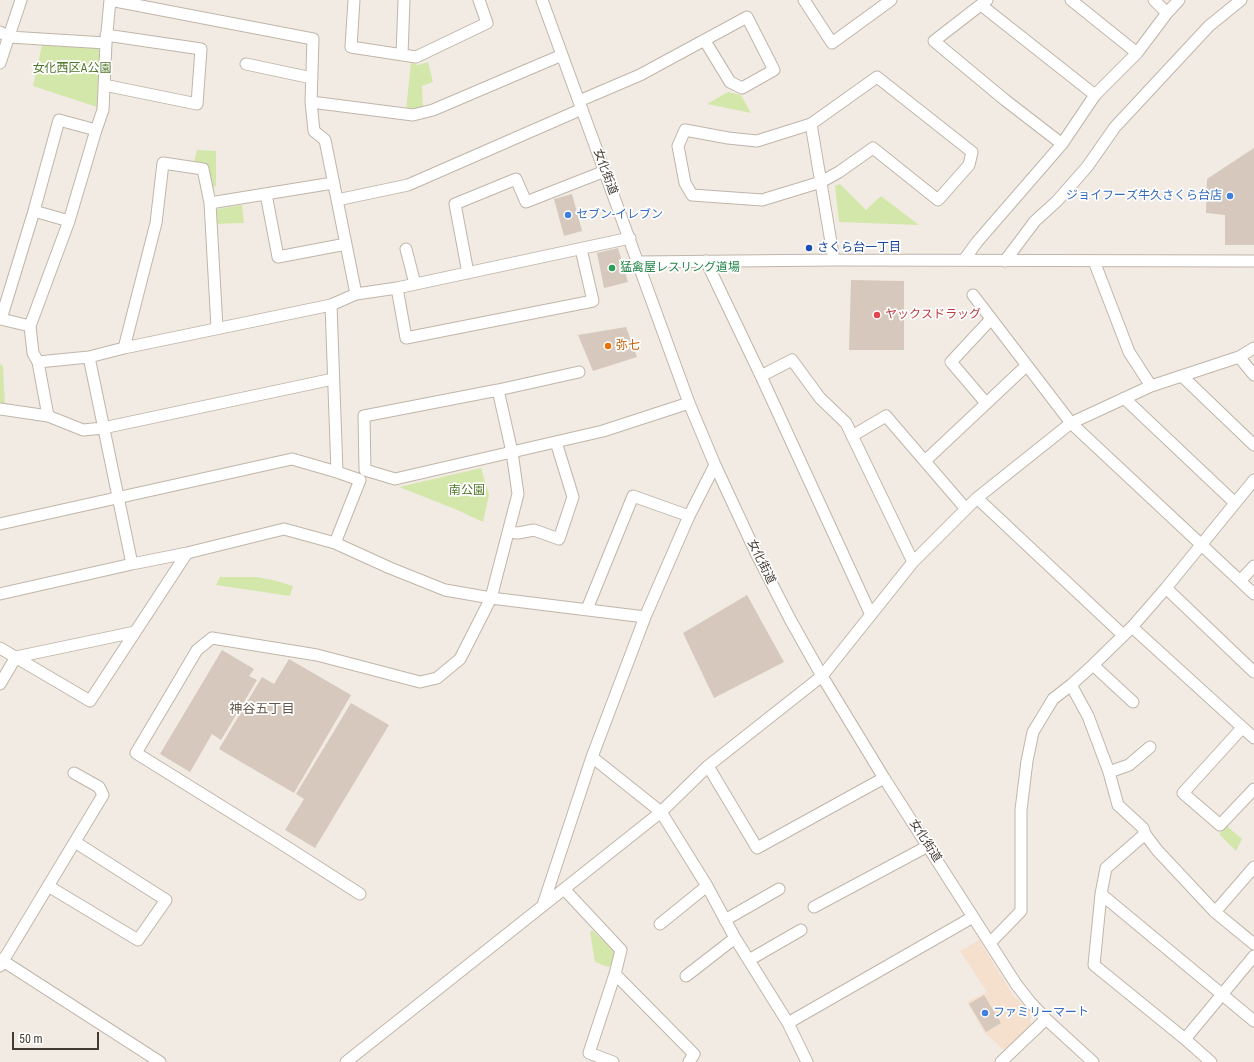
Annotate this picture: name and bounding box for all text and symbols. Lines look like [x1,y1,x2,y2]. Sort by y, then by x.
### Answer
park label: 女化西区A公園 [33,62,111,76]
street label: 女化街道 [590,147,620,197]
place label: ジョイフーズ牛久さくら台店 [1066,189,1222,203]
marker: ジョイフーズ牛久さくら台店 [1225,191,1235,201]
place label: セブン-イレブン [576,208,663,222]
marker: セブン-イレブン [563,210,573,220]
place label: さくら台一丁目 [817,241,901,255]
marker: さくら台一丁目 [804,243,814,253]
place label: 猛禽屋レスリング道場 [620,261,740,275]
marker: 猛禽屋レスリング道場 [607,263,617,273]
place label: ヤックスドラッグ [885,308,981,322]
marker: ヤックスドラッグ [872,310,882,320]
place label: 弥七 [616,339,640,353]
marker: 弥七 [603,341,613,351]
park label: 南公園 [449,484,485,498]
street label: 女化街道 [744,537,778,587]
district label: 神谷五丁目 [230,702,294,718]
street label: 女化街道 [906,817,944,865]
place label: ファミリーマート [993,1006,1089,1020]
marker: ファミリーマート [980,1008,990,1018]
scale bar [14,1024,101,1050]
text: 50 m [19,1032,43,1046]

